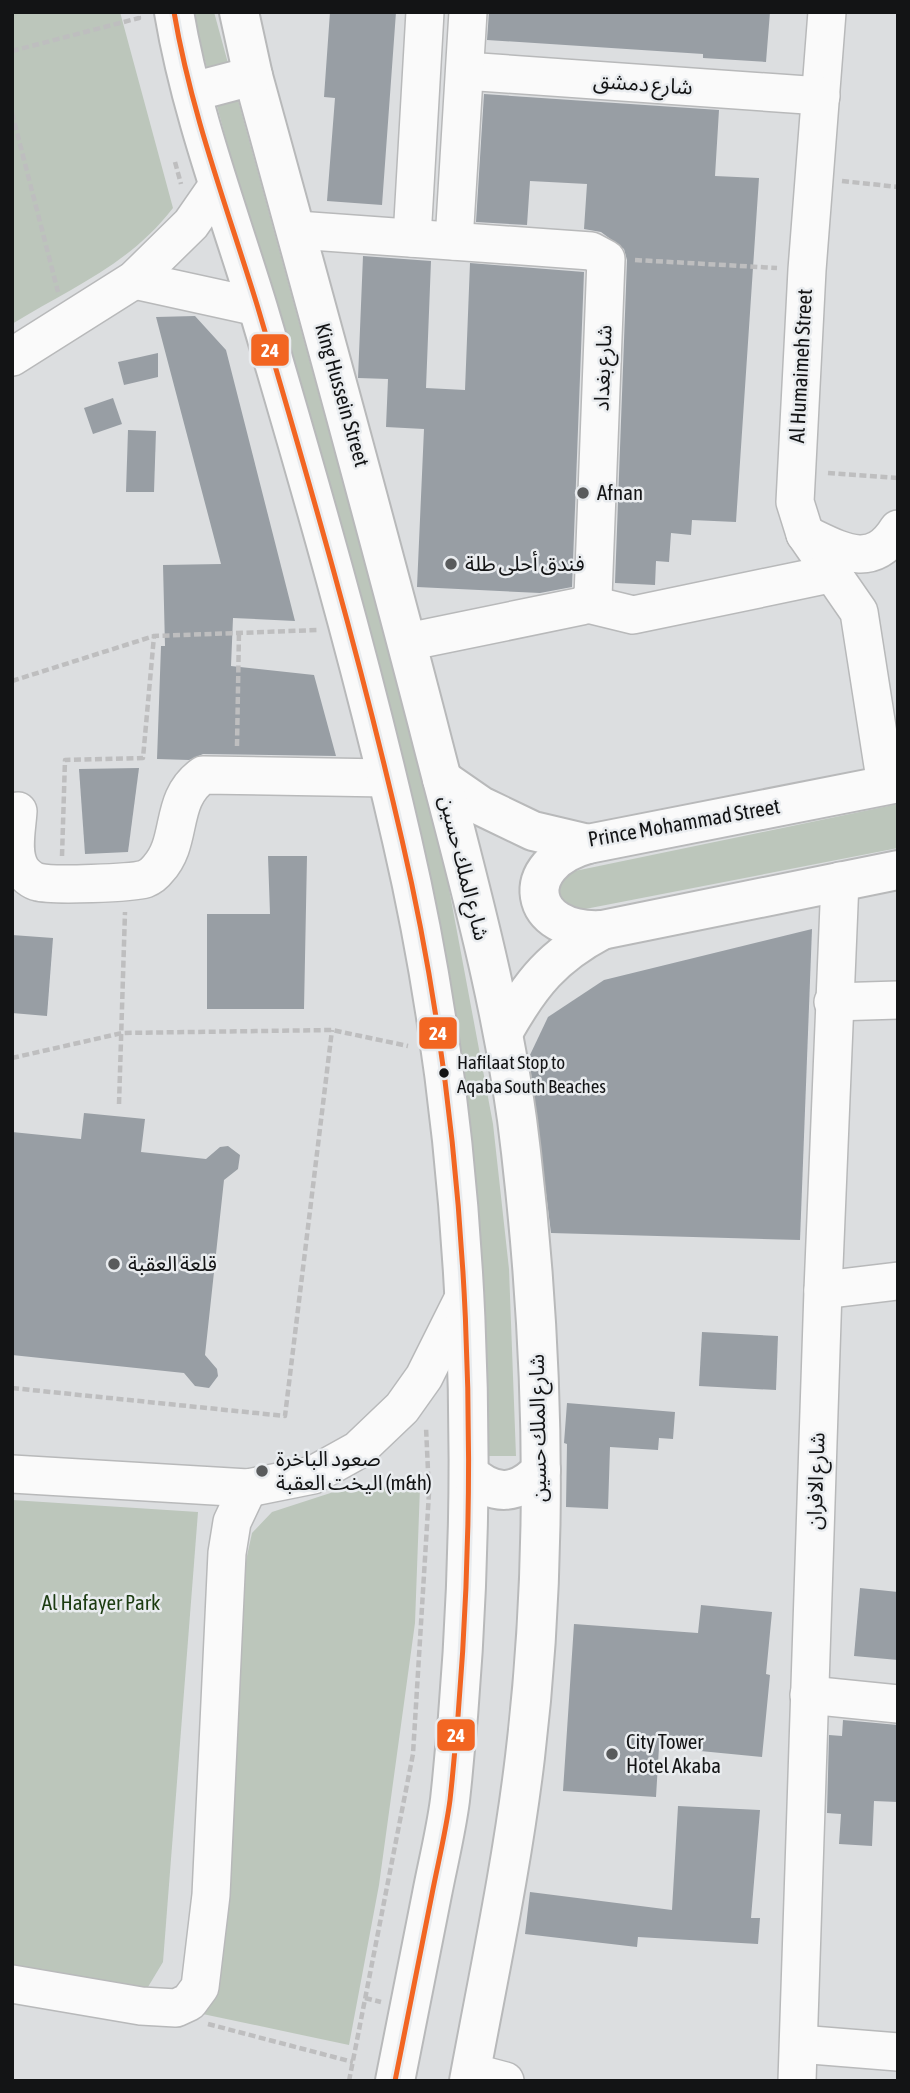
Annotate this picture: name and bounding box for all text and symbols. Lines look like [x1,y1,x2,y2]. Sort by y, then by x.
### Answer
street label: شارع دمشق [592,68,694,102]
street label: Al Humaimeh Street [784,288,816,444]
street label: King Hussein Street [311,320,375,469]
street label: شارع بغداد [588,324,620,412]
line badge: 24 [250,333,290,367]
text: 24 [261,339,279,361]
place label: Afnan [597,480,643,504]
marker: Afnan [575,485,591,501]
place label: فندق أحلى طلة [465,551,585,576]
marker: فندق أحلى طلة [443,556,459,572]
street label: شارع الملك حسين [432,793,495,944]
street label: Prince Mohammad Street [586,793,782,851]
line badge: 24 [418,1016,458,1050]
text: 24 [429,1022,447,1044]
place label: Hafilaat Stop to Aqaba South Beaches [457,1051,606,1097]
marker: Hafilaat Stop to Aqaba South Beaches [437,1066,451,1080]
place label: قلعة العقبة [128,1251,217,1275]
marker: قلعة العقبة [106,1256,122,1272]
street label: شارع الملك حسين [524,1354,554,1502]
street label: شارع الافران [801,1432,833,1530]
place label: صعود الباخرة اليخت العقبة (m&h) [276,1446,432,1494]
marker: صعود الباخرة اليخت العقبة (m&h) [254,1463,270,1479]
park label: Al Hafayer Park [42,1590,160,1614]
line badge: 24 [436,1718,476,1752]
text: 24 [447,1724,465,1746]
place label: City Tower Hotel Akaba [626,1729,721,1777]
marker: City Tower Hotel Akaba [604,1746,620,1762]

